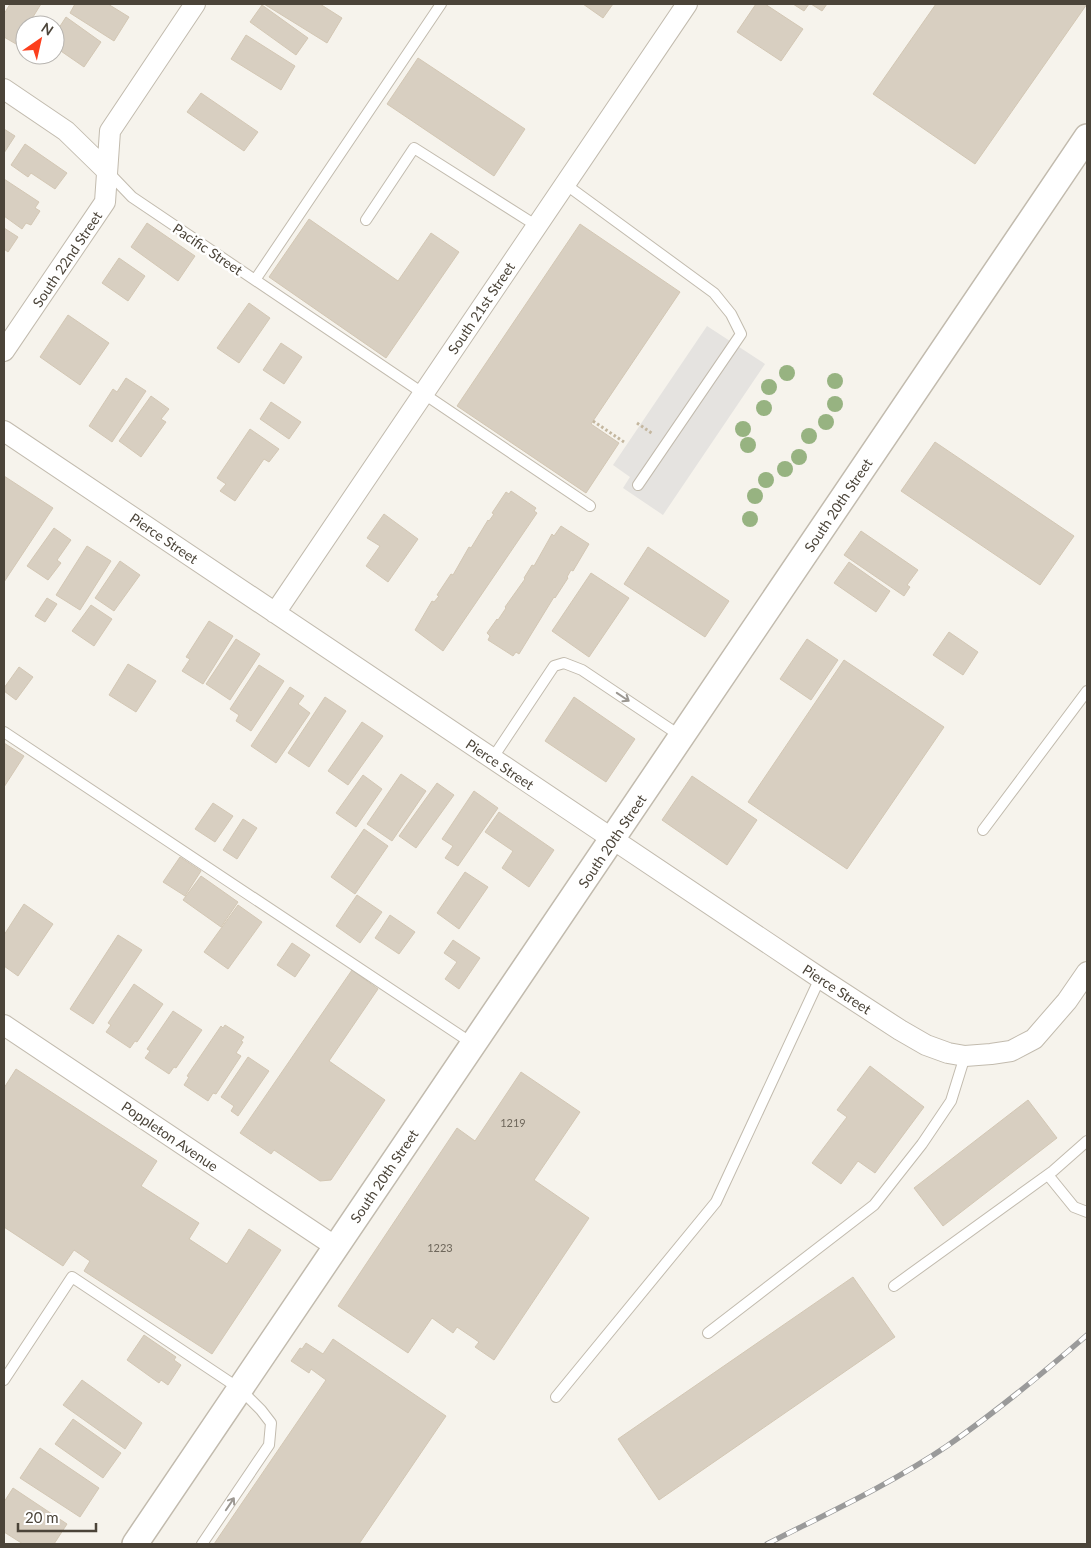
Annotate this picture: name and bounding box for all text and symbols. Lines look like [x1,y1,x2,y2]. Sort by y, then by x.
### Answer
north arrow [15,15,65,65]
text: N [38,19,57,39]
street label: South 22nd Street [29,208,105,310]
street label: Pacific Street [170,219,246,279]
street label: South 21st Street [444,259,518,357]
street label: South 20th Street [800,455,876,555]
street label: Pierce Street [127,509,201,567]
one-way arrow [615,692,629,702]
street label: Pierce Street [463,735,537,793]
street label: South 20th Street [574,791,650,891]
street label: Pierce Street [800,961,874,1017]
street label: Poppleton Avenue [119,1097,221,1175]
house number: 1219 [500,1116,526,1129]
street label: South 20th Street [346,1126,422,1226]
house number: 1223 [427,1241,453,1254]
one-way arrow [224,1497,235,1511]
scale bar [18,1500,95,1532]
text: 20 m [25,1508,59,1526]

